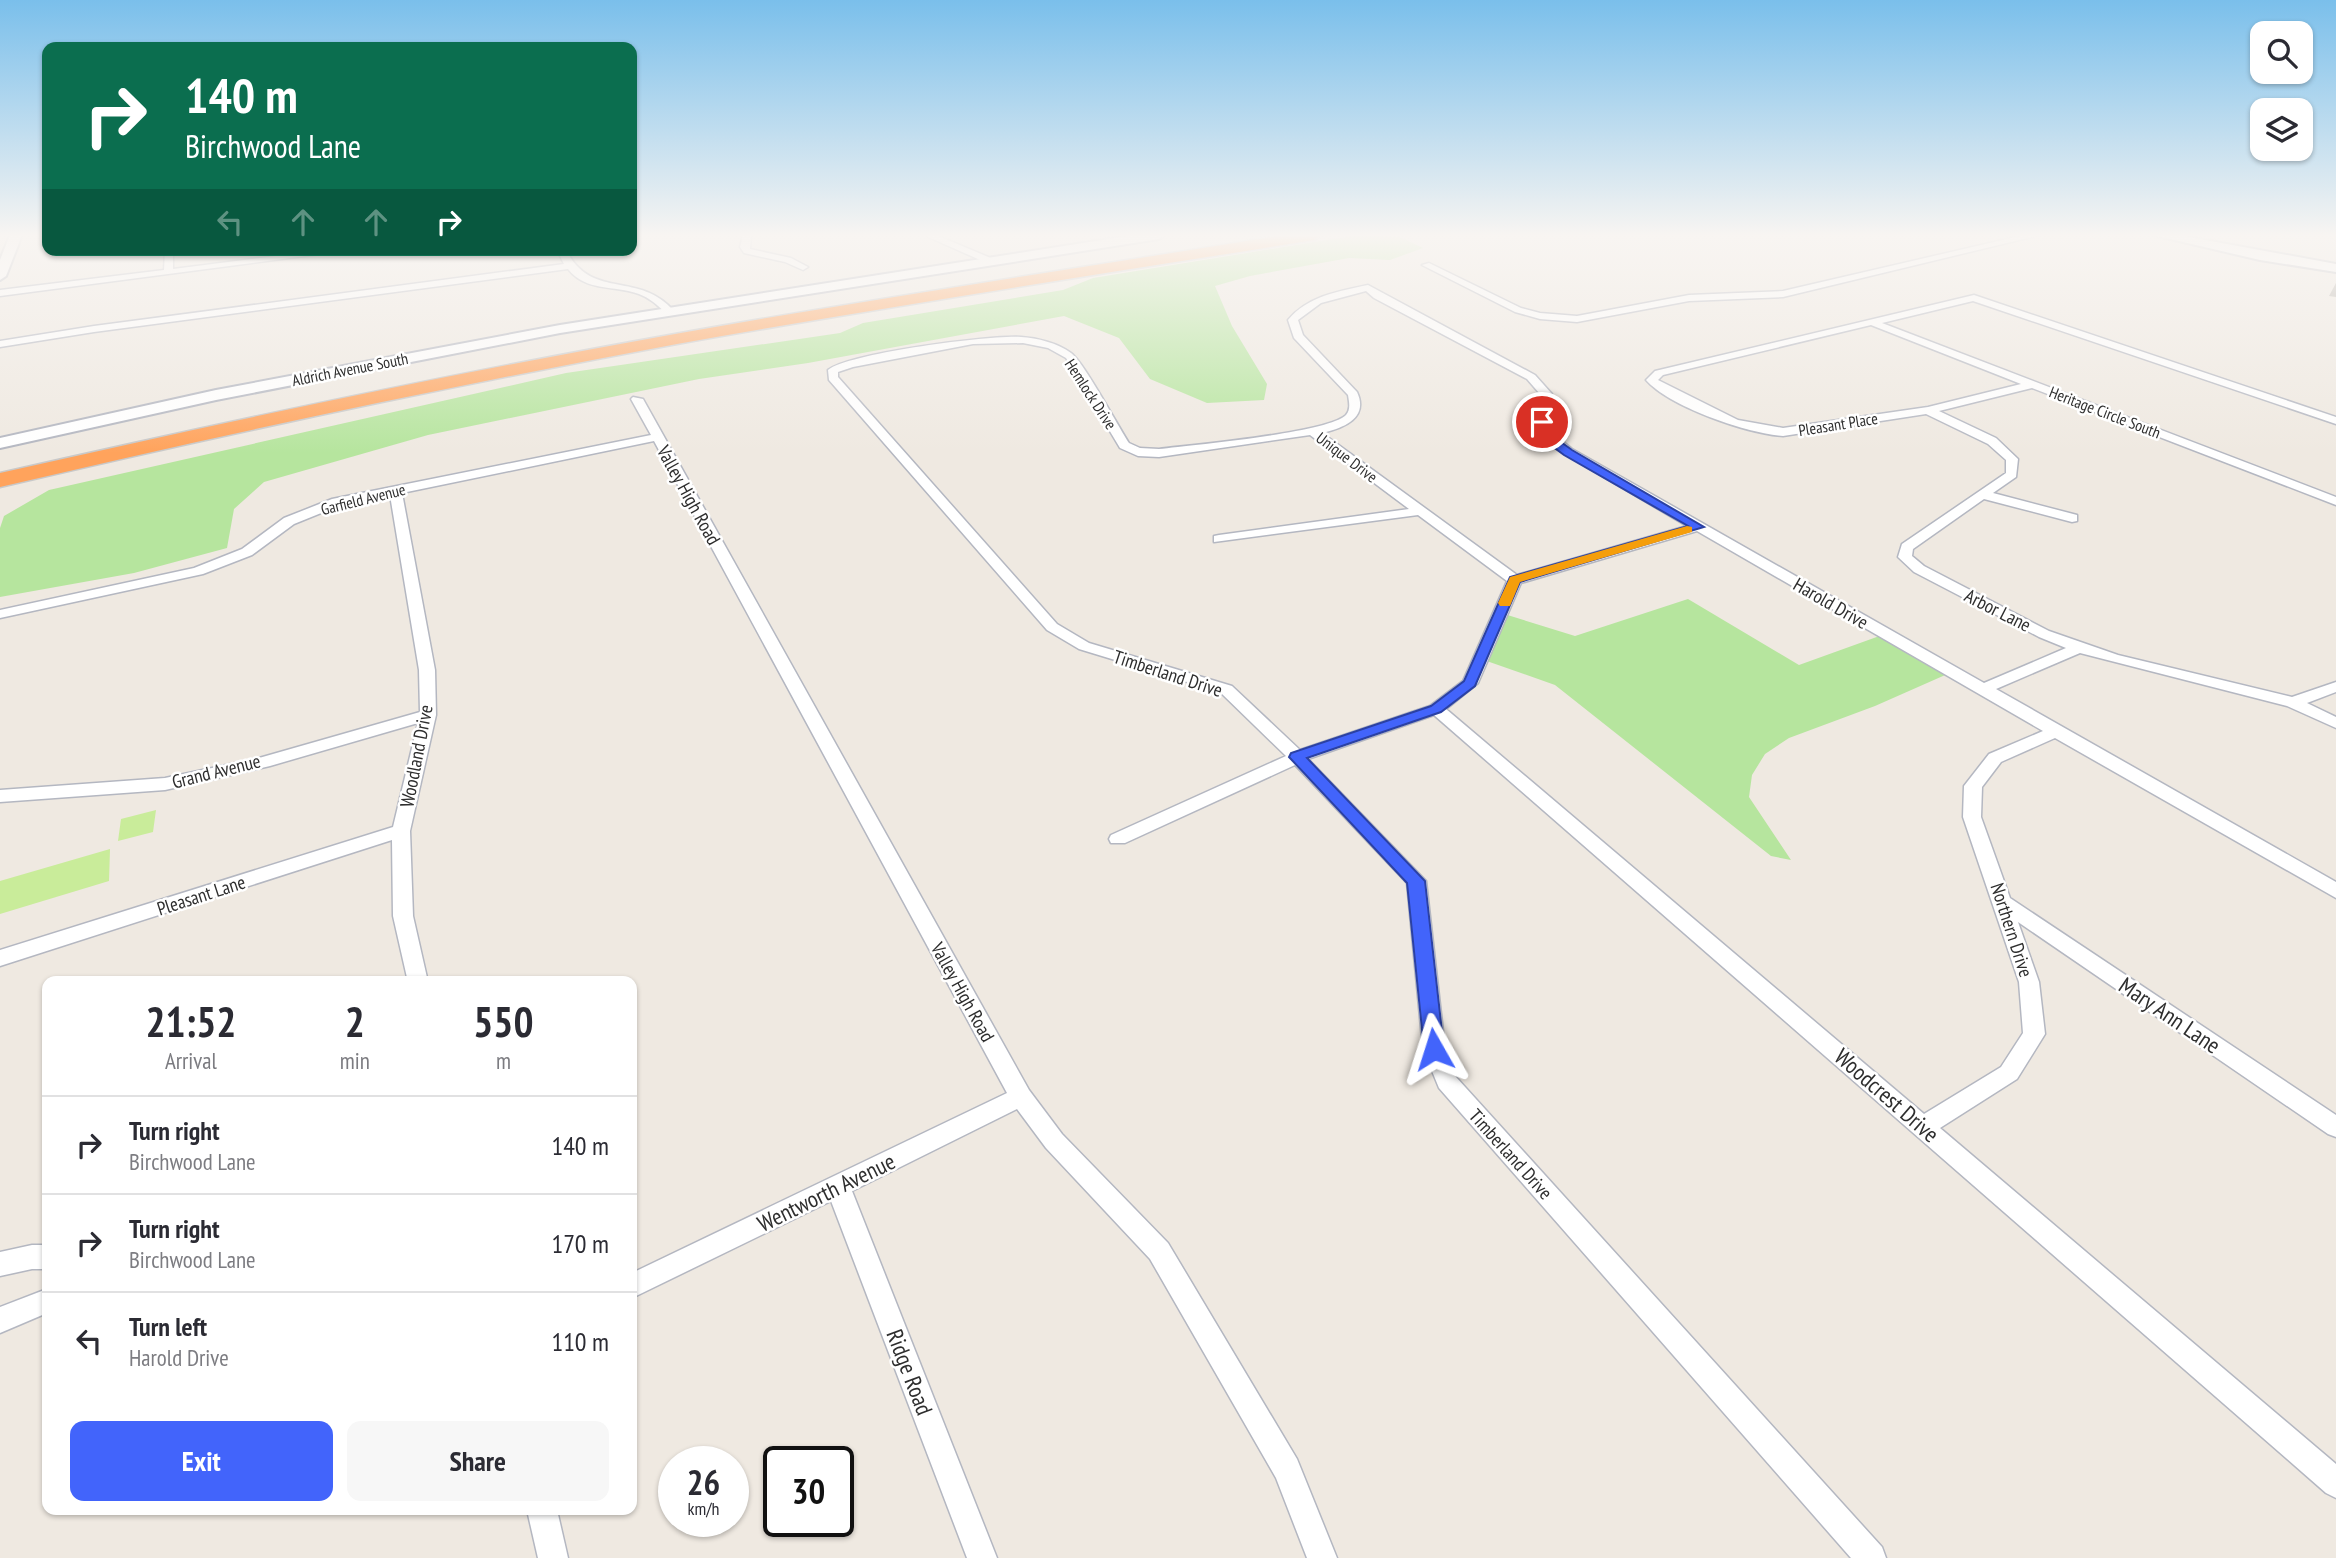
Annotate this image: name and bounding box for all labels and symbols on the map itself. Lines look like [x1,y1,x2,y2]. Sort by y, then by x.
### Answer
street label: Aldrich Avenue South [290,348,410,390]
street label: Hemlock Drive [1061,355,1121,433]
street label: Heritage Circle South [2047,382,2163,442]
pin [1512,392,1572,452]
street label: Pleasant Place [1797,408,1879,440]
street label: Unique Drive [1312,427,1382,487]
street label: Valley High Road [651,440,726,549]
street label: Garfield Avenue [319,479,407,519]
street label: Harold Drive [1789,572,1873,634]
street label: Arbor Lane [1961,583,2035,637]
street label: Timberland Drive [1110,644,1226,702]
street label: Woodland Drive [394,703,438,809]
street label: Grand Avenue [169,748,263,794]
street label: Pleasant Lane [154,869,248,921]
street label: Northern Drive [1986,880,2039,980]
street label: Valley High Road [925,937,1000,1046]
street label: Mary Ann Lane [2114,970,2226,1060]
position arrow [1397,1012,1471,1086]
street label: Woodcrest Drive [1829,1042,1945,1148]
street label: Timberland Drive [1464,1104,1558,1204]
street label: Wentworth Avenue [752,1146,900,1238]
street label: Ridge Road [880,1325,940,1419]
speed limit sign: 30 [763,1446,854,1537]

